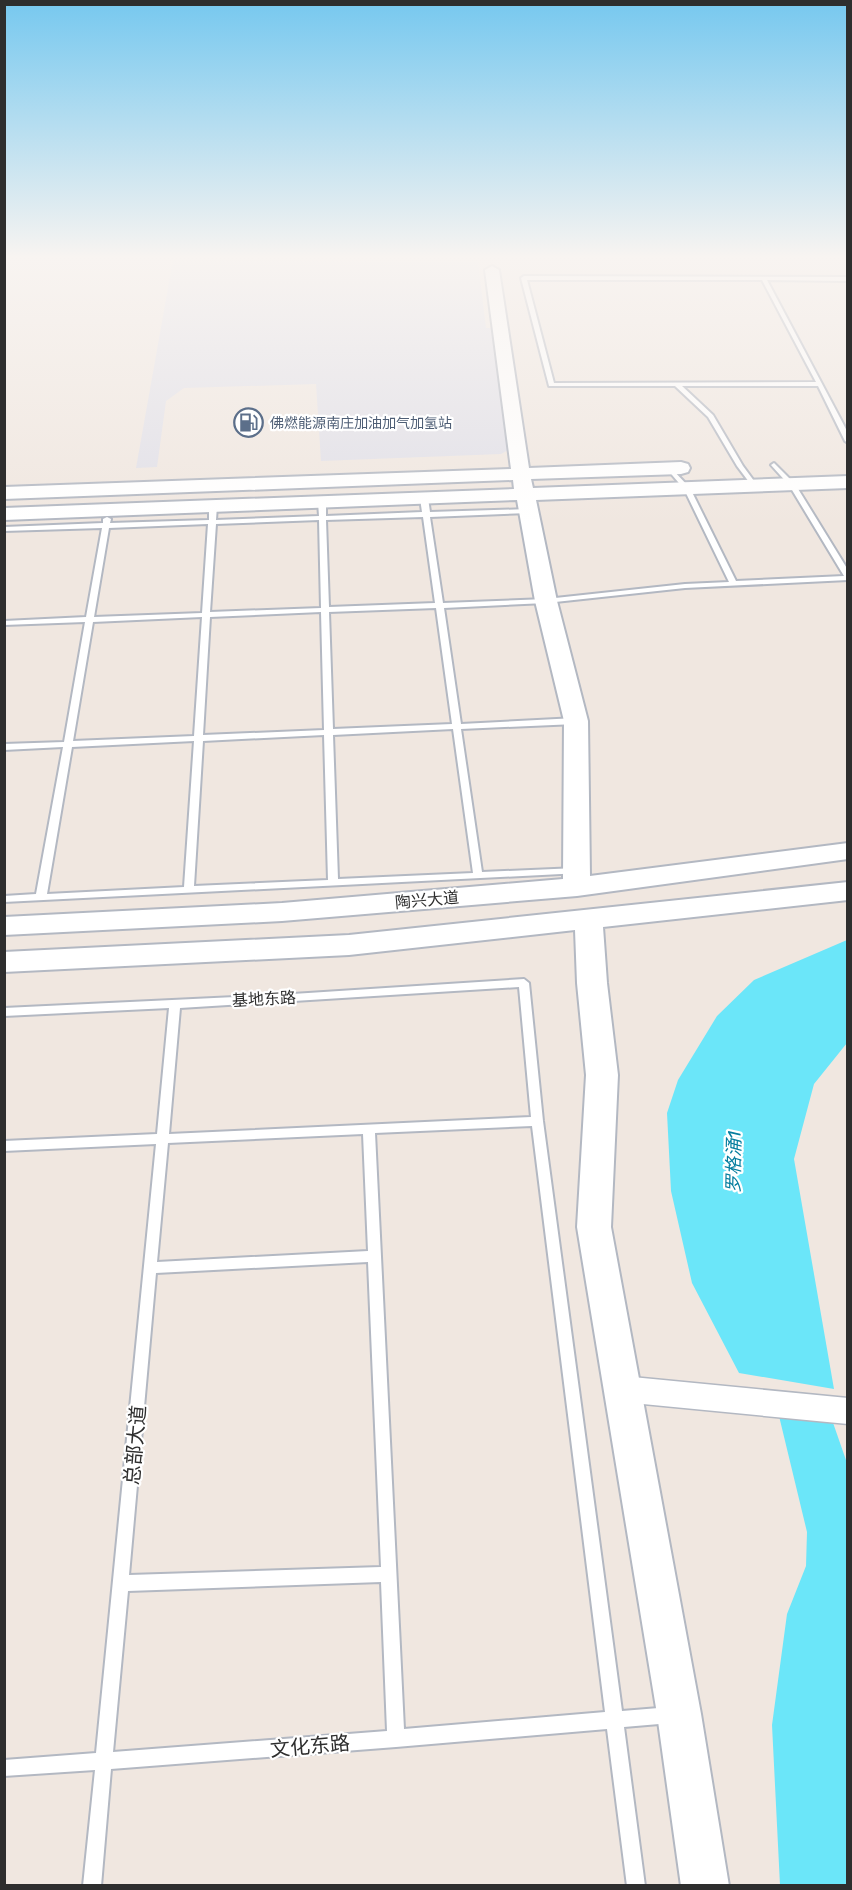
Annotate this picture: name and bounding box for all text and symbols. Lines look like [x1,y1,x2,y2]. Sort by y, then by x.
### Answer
fuel station icon: 佛燃能源南庄加油加气加氢站 [233,407,265,439]
place label: 佛燃能源南庄加油加气加氢站 [270,415,452,432]
street label: 陶兴大道 [394,888,460,912]
street label: 基地东路 [232,988,296,1010]
water label: 罗格涌1 [722,1131,746,1193]
street label: 总部大道 [120,1404,150,1486]
street label: 文化东路 [269,1731,351,1761]

